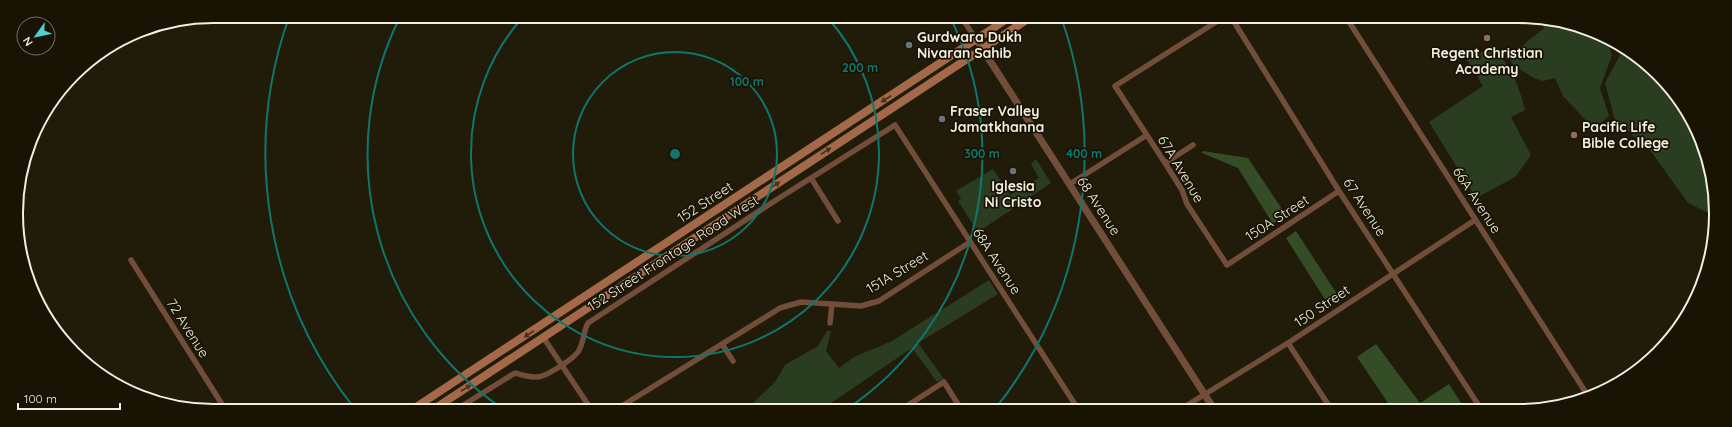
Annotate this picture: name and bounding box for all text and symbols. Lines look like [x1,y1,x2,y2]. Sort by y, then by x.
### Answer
north arrow [16,16,56,56]
place label: Gurdwara Dukh Nivaran Sahib [917,28,1022,62]
marker: Regent Christian Academy [1482,33,1492,43]
text: N [20,34,36,49]
marker: Gurdwara Dukh Nivaran Sahib [904,40,914,50]
place label: Regent Christian Academy [1431,44,1543,78]
text: 200 m [842,60,878,75]
text: 100 m [730,74,764,89]
one-way arrow [881,95,891,103]
place label: Fraser Valley Jamatkhanna [950,102,1044,136]
marker: Fraser Valley Jamatkhanna [937,114,947,124]
place label: Pacific Life Bible College [1582,118,1669,152]
marker: Pacific Life Bible College [1569,130,1579,140]
street label: 67A Avenue [1154,132,1208,206]
text: 300 m [964,146,1000,161]
text: 400 m [1066,146,1102,161]
centre of rings [668,147,682,161]
one-way arrow [820,148,832,155]
street label: 66A Avenue [1449,163,1505,237]
marker: Iglesia Ni Cristo [1008,166,1018,176]
street label: 68 Avenue [1073,173,1125,239]
street label: 67 Avenue [1339,174,1391,240]
street label: 152 Street [674,177,736,227]
place label: Iglesia Ni Cristo [985,177,1042,211]
one-way arrow [769,181,781,188]
street label: 152 Street Frontage Road West [584,191,762,315]
street label: 150A Street [1242,191,1312,245]
street label: 68A Avenue [969,224,1025,298]
street label: 151A Street [863,246,931,298]
street label: 150 Street [1291,281,1353,331]
street label: 72 Avenue [163,295,213,361]
one-way arrow [524,330,534,338]
one-way arrow [461,384,472,392]
scale bar [18,385,120,411]
text: 100 m [24,391,57,406]

